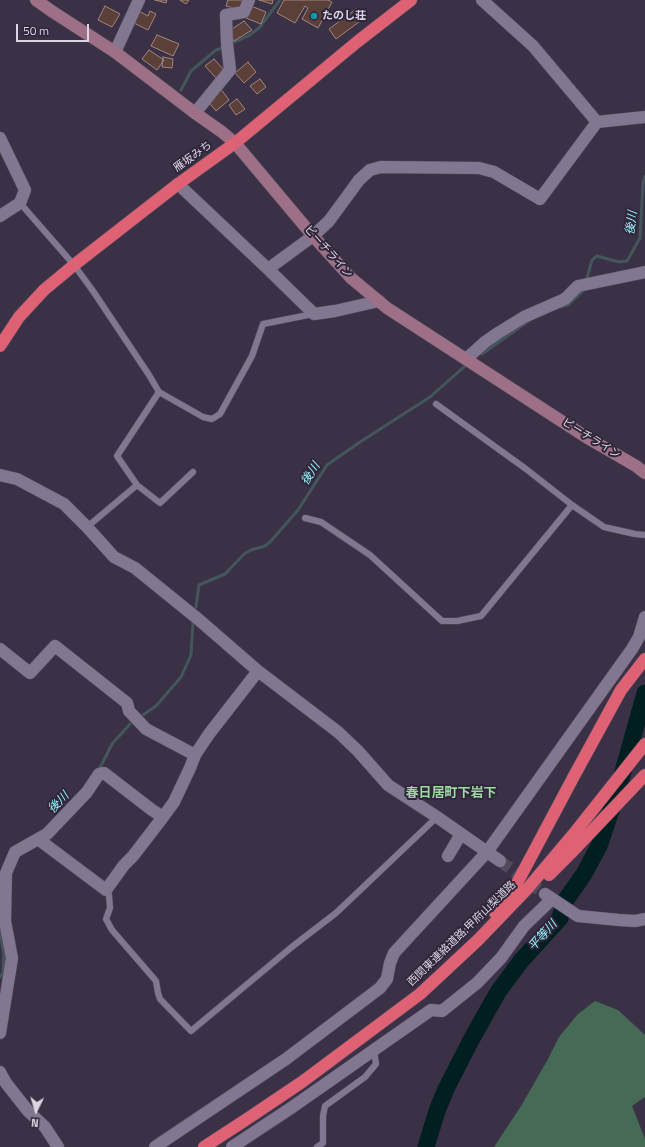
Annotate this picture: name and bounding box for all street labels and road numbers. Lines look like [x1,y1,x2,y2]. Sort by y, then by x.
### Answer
street label: 雁坂みち [171,139,215,175]
street label: ピーチライン [301,223,355,281]
street label: ピーチライン [560,416,622,462]
street label: 西関東連絡道路;甲府山梨道路 [405,879,519,989]

